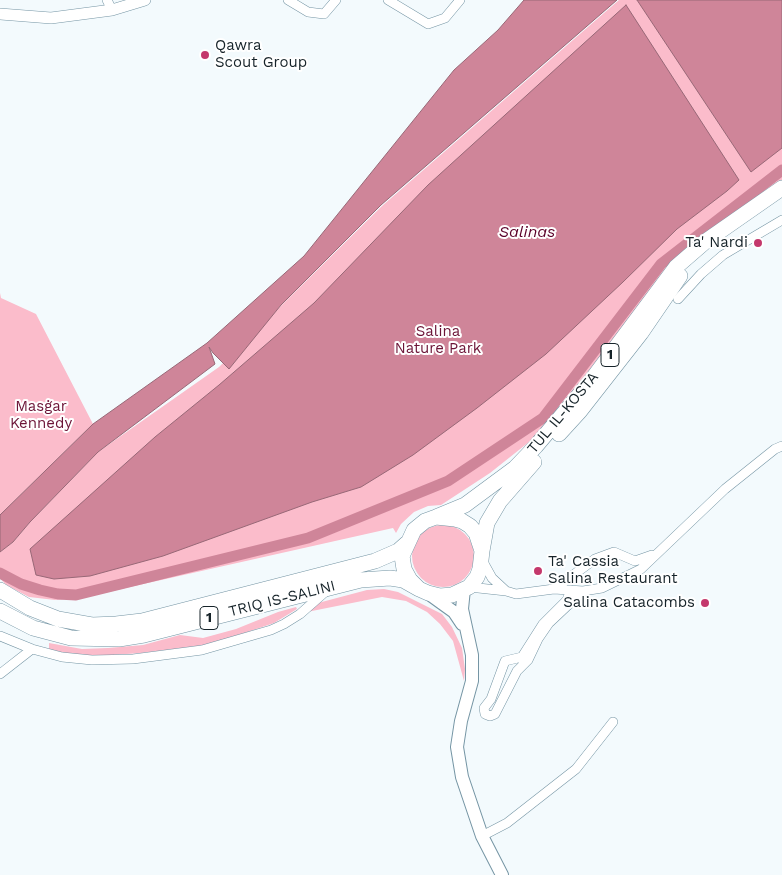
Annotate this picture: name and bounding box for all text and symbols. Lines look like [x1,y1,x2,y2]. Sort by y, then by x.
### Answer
place label: Qawra Scout Group [215,37,307,72]
marker: Qawra Scout Group [199,49,211,61]
water label: Salinas [499,222,555,242]
place label: Ta' Nardi [685,234,748,252]
marker: Ta' Nardi [752,237,764,249]
park label: Salina Nature Park [395,323,481,358]
road number: 1 [601,344,619,366]
street label: TUL IL-KOSTA [524,369,602,457]
park label: Masġar Kennedy [10,398,72,433]
place label: Ta' Cassia Salina Restaurant [548,553,678,588]
marker: Ta' Cassia Salina Restaurant [532,565,544,577]
street label: TRIQ IS-SALINI [227,577,337,621]
place label: Salina Catacombs [563,594,695,612]
marker: Salina Catacombs [699,597,711,609]
road number: 1 [200,606,218,630]

